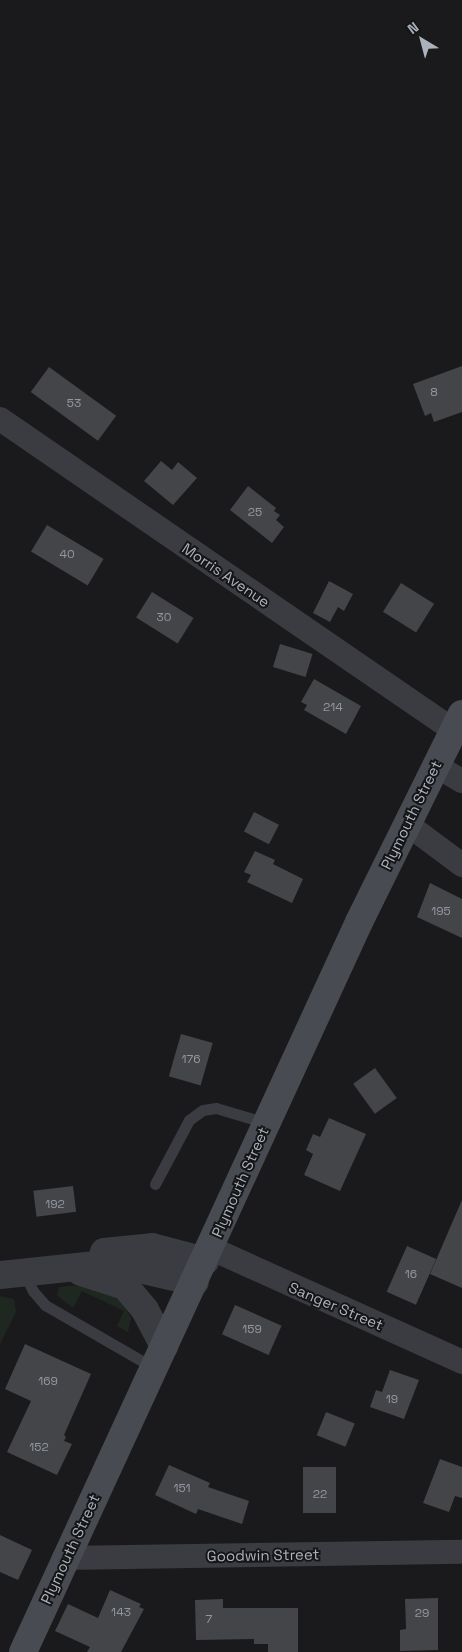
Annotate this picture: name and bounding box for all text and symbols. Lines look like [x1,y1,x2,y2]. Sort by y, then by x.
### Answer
north arrow [397,15,447,65]
text: N [404,18,422,38]
house number: 8 [430,386,438,400]
house number: 53 [67,397,81,411]
house number: 25 [248,506,262,520]
street label: Morris Avenue [179,539,273,611]
house number: 40 [59,548,75,562]
house number: 30 [157,611,171,625]
house number: 214 [323,701,343,715]
street label: Plymouth Street [377,758,445,872]
house number: 195 [431,905,451,919]
house number: 176 [181,1053,201,1067]
street label: Plymouth Street [208,1124,272,1240]
house number: 192 [45,1198,65,1212]
house number: 16 [405,1268,417,1282]
street label: Sanger Street [286,1278,386,1334]
house number: 159 [242,1323,262,1337]
house number: 169 [38,1375,58,1389]
house number: 19 [386,1393,398,1407]
house number: 152 [29,1441,49,1455]
house number: 151 [173,1482,191,1496]
house number: 22 [313,1488,327,1502]
street label: Plymouth Street [37,1491,103,1607]
street label: Goodwin Street [207,1545,319,1565]
house number: 143 [111,1606,131,1620]
house number: 29 [415,1607,429,1621]
house number: 7 [206,1613,212,1627]

